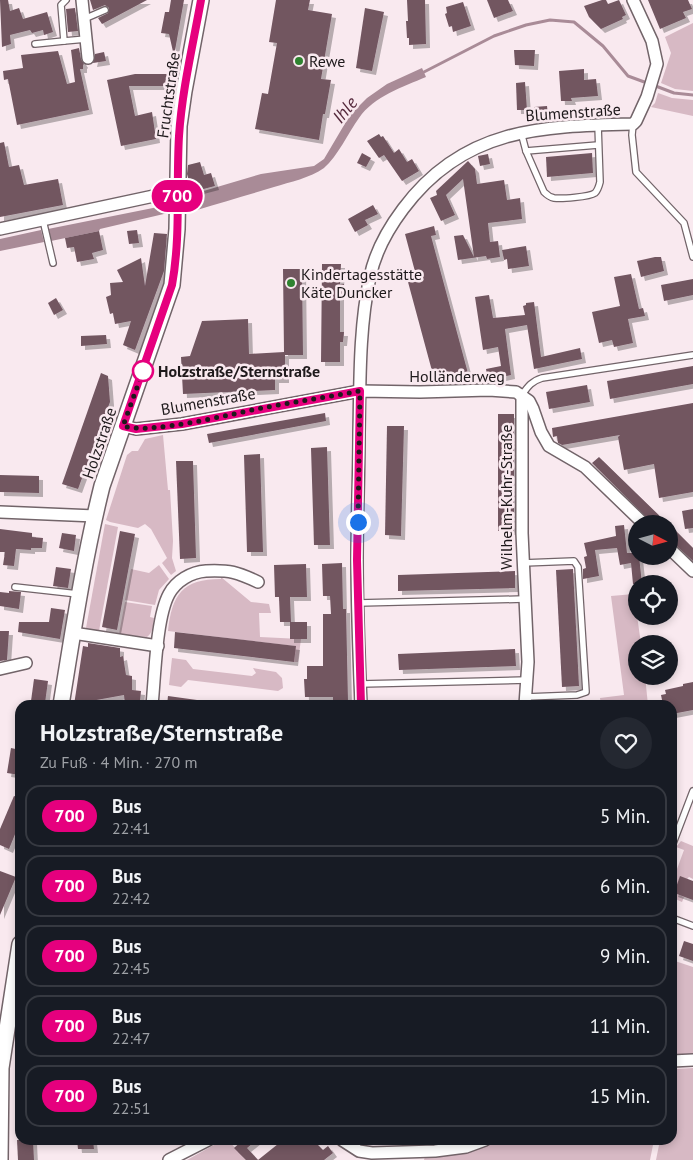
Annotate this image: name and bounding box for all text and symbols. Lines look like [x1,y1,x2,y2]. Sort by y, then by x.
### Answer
street label: Fruchtstraße [152,51,184,139]
place label: Rewe [309,51,345,71]
marker: Rewe [293,55,305,67]
water label: Ihle [327,91,363,128]
street label: Blumenstraße [525,99,621,125]
line badge: 700 [148,180,206,212]
text: 700 [162,184,192,207]
place label: Kindertagesstätte Käte Duncker [301,264,422,302]
marker: Kindertagesstätte Käte Duncker [285,277,297,289]
marker: Holzstraße/Sternstraße [132,360,154,382]
place label: Holzstraße/Sternstraße [158,361,320,381]
street label: Holländerweg [409,366,505,386]
street label: Blumenstraße [159,383,257,419]
street label: Holzstraße [77,405,121,481]
street label: Wilhelm-Kuhr-Straße [496,424,516,570]
your location [346,510,371,535]
north arrow [628,515,678,565]
map controls [628,515,678,685]
button: locate [628,575,678,625]
button: layers [628,635,678,685]
text: Holzstraße/Sternstraße [40,717,283,748]
button: heart [600,717,652,769]
text: Zu Fuß · 4 Min. · 270 m [40,752,198,772]
text: Bus [112,794,141,818]
text: 700 [54,804,85,827]
text: 5 Min. [600,804,650,828]
text: 22:41 [112,818,150,838]
text: Bus [112,864,141,888]
text: 700 [54,874,85,897]
text: 6 Min. [600,874,650,898]
text: 22:42 [112,888,150,908]
text: Bus [112,934,141,958]
text: 700 [54,944,85,967]
text: 9 Min. [600,944,650,968]
text: 22:45 [112,958,150,978]
text: Bus [112,1004,141,1028]
text: 700 [54,1014,85,1037]
text: 11 Min. [590,1014,650,1038]
text: 22:47 [112,1028,150,1048]
text: Bus [112,1074,141,1098]
text: 700 [54,1084,85,1107]
text: 15 Min. [590,1084,650,1108]
text: 22:51 [112,1098,150,1118]

